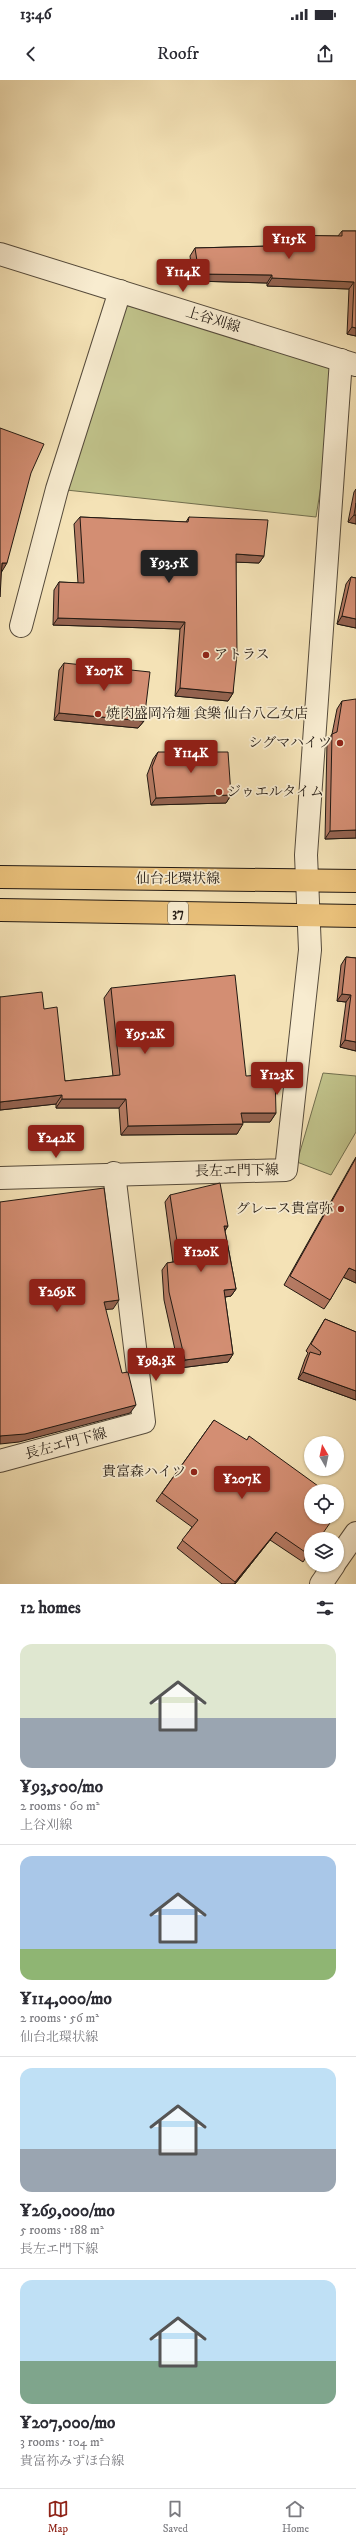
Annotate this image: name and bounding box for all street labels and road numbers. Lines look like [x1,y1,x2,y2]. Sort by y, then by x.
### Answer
street label: 上谷刈線 [184,303,242,337]
street label: 仙台北環状線 [136,870,220,888]
road number: 37 [168,902,188,924]
street label: 長左エ門下線 [195,1161,279,1181]
street label: 長左エ門下線 [23,1424,109,1464]

